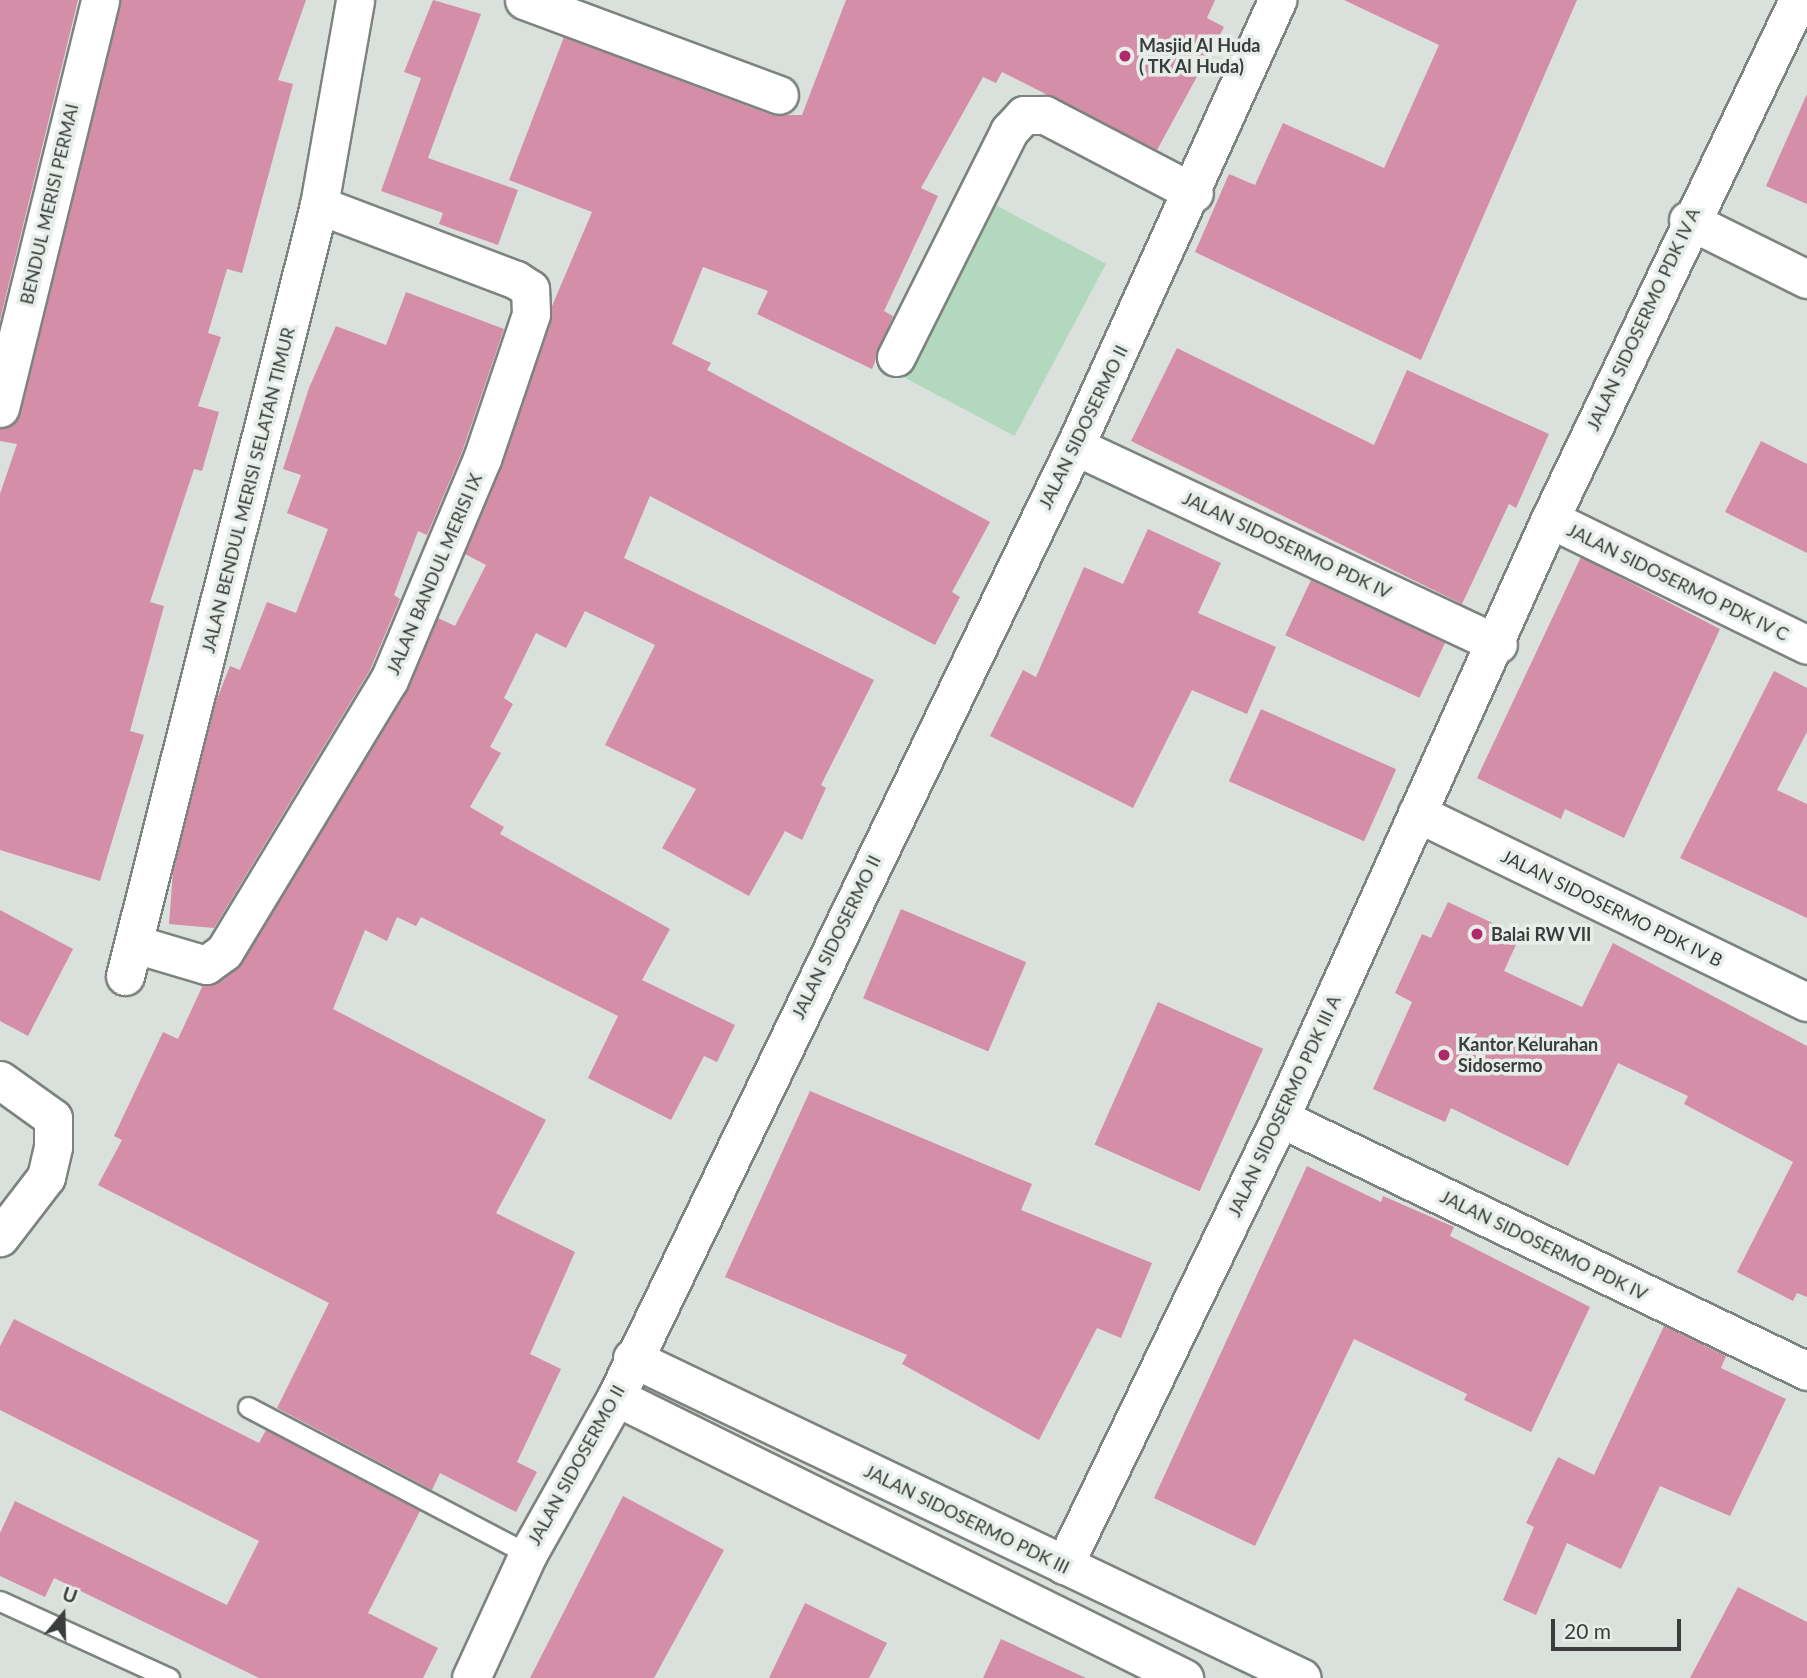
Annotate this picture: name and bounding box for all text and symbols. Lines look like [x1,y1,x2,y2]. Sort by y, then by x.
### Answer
place label: Masjid Al Huda ( TK Al Huda) [1139,35,1261,78]
marker: Masjid Al Huda ( TK Al Huda) [1117,48,1133,64]
street label: BENDUL MERISI PERMAI [15,101,83,307]
street label: JALAN SIDOSERMO PDK IV A [1582,204,1704,434]
street label: JALAN BENDUL MERISI SELATAN TIMUR [197,324,299,656]
street label: JALAN SIDOSERMO II [1034,342,1132,512]
street label: JALAN BANDUL MERISI IX [382,470,486,678]
street label: JALAN SIDOSERMO PDK IV [1179,487,1395,603]
street label: JALAN SIDOSERMO PDK IV C [1563,519,1793,645]
street label: JALAN SIDOSERMO PDK IV B [1498,845,1726,971]
street label: JALAN SIDOSERMO II [787,852,885,1022]
place label: Balai RW VII [1491,923,1592,945]
marker: Balai RW VII [1469,926,1485,942]
street label: JALAN SIDOSERMO PDK III A [1223,992,1345,1220]
place label: Kantor Kelurahan Sidosermo [1458,1034,1599,1076]
marker: Kantor Kelurahan Sidosermo [1436,1047,1452,1063]
street label: JALAN SIDOSERMO PDK IV [1437,1185,1651,1305]
street label: JALAN SIDOSERMO II [523,1381,629,1549]
street label: JALAN SIDOSERMO PDK III [861,1460,1073,1578]
north arrow [28,1580,98,1650]
text: U [60,1581,80,1608]
scale bar [1555,1604,1685,1648]
text: 20 m [1564,1618,1611,1643]

